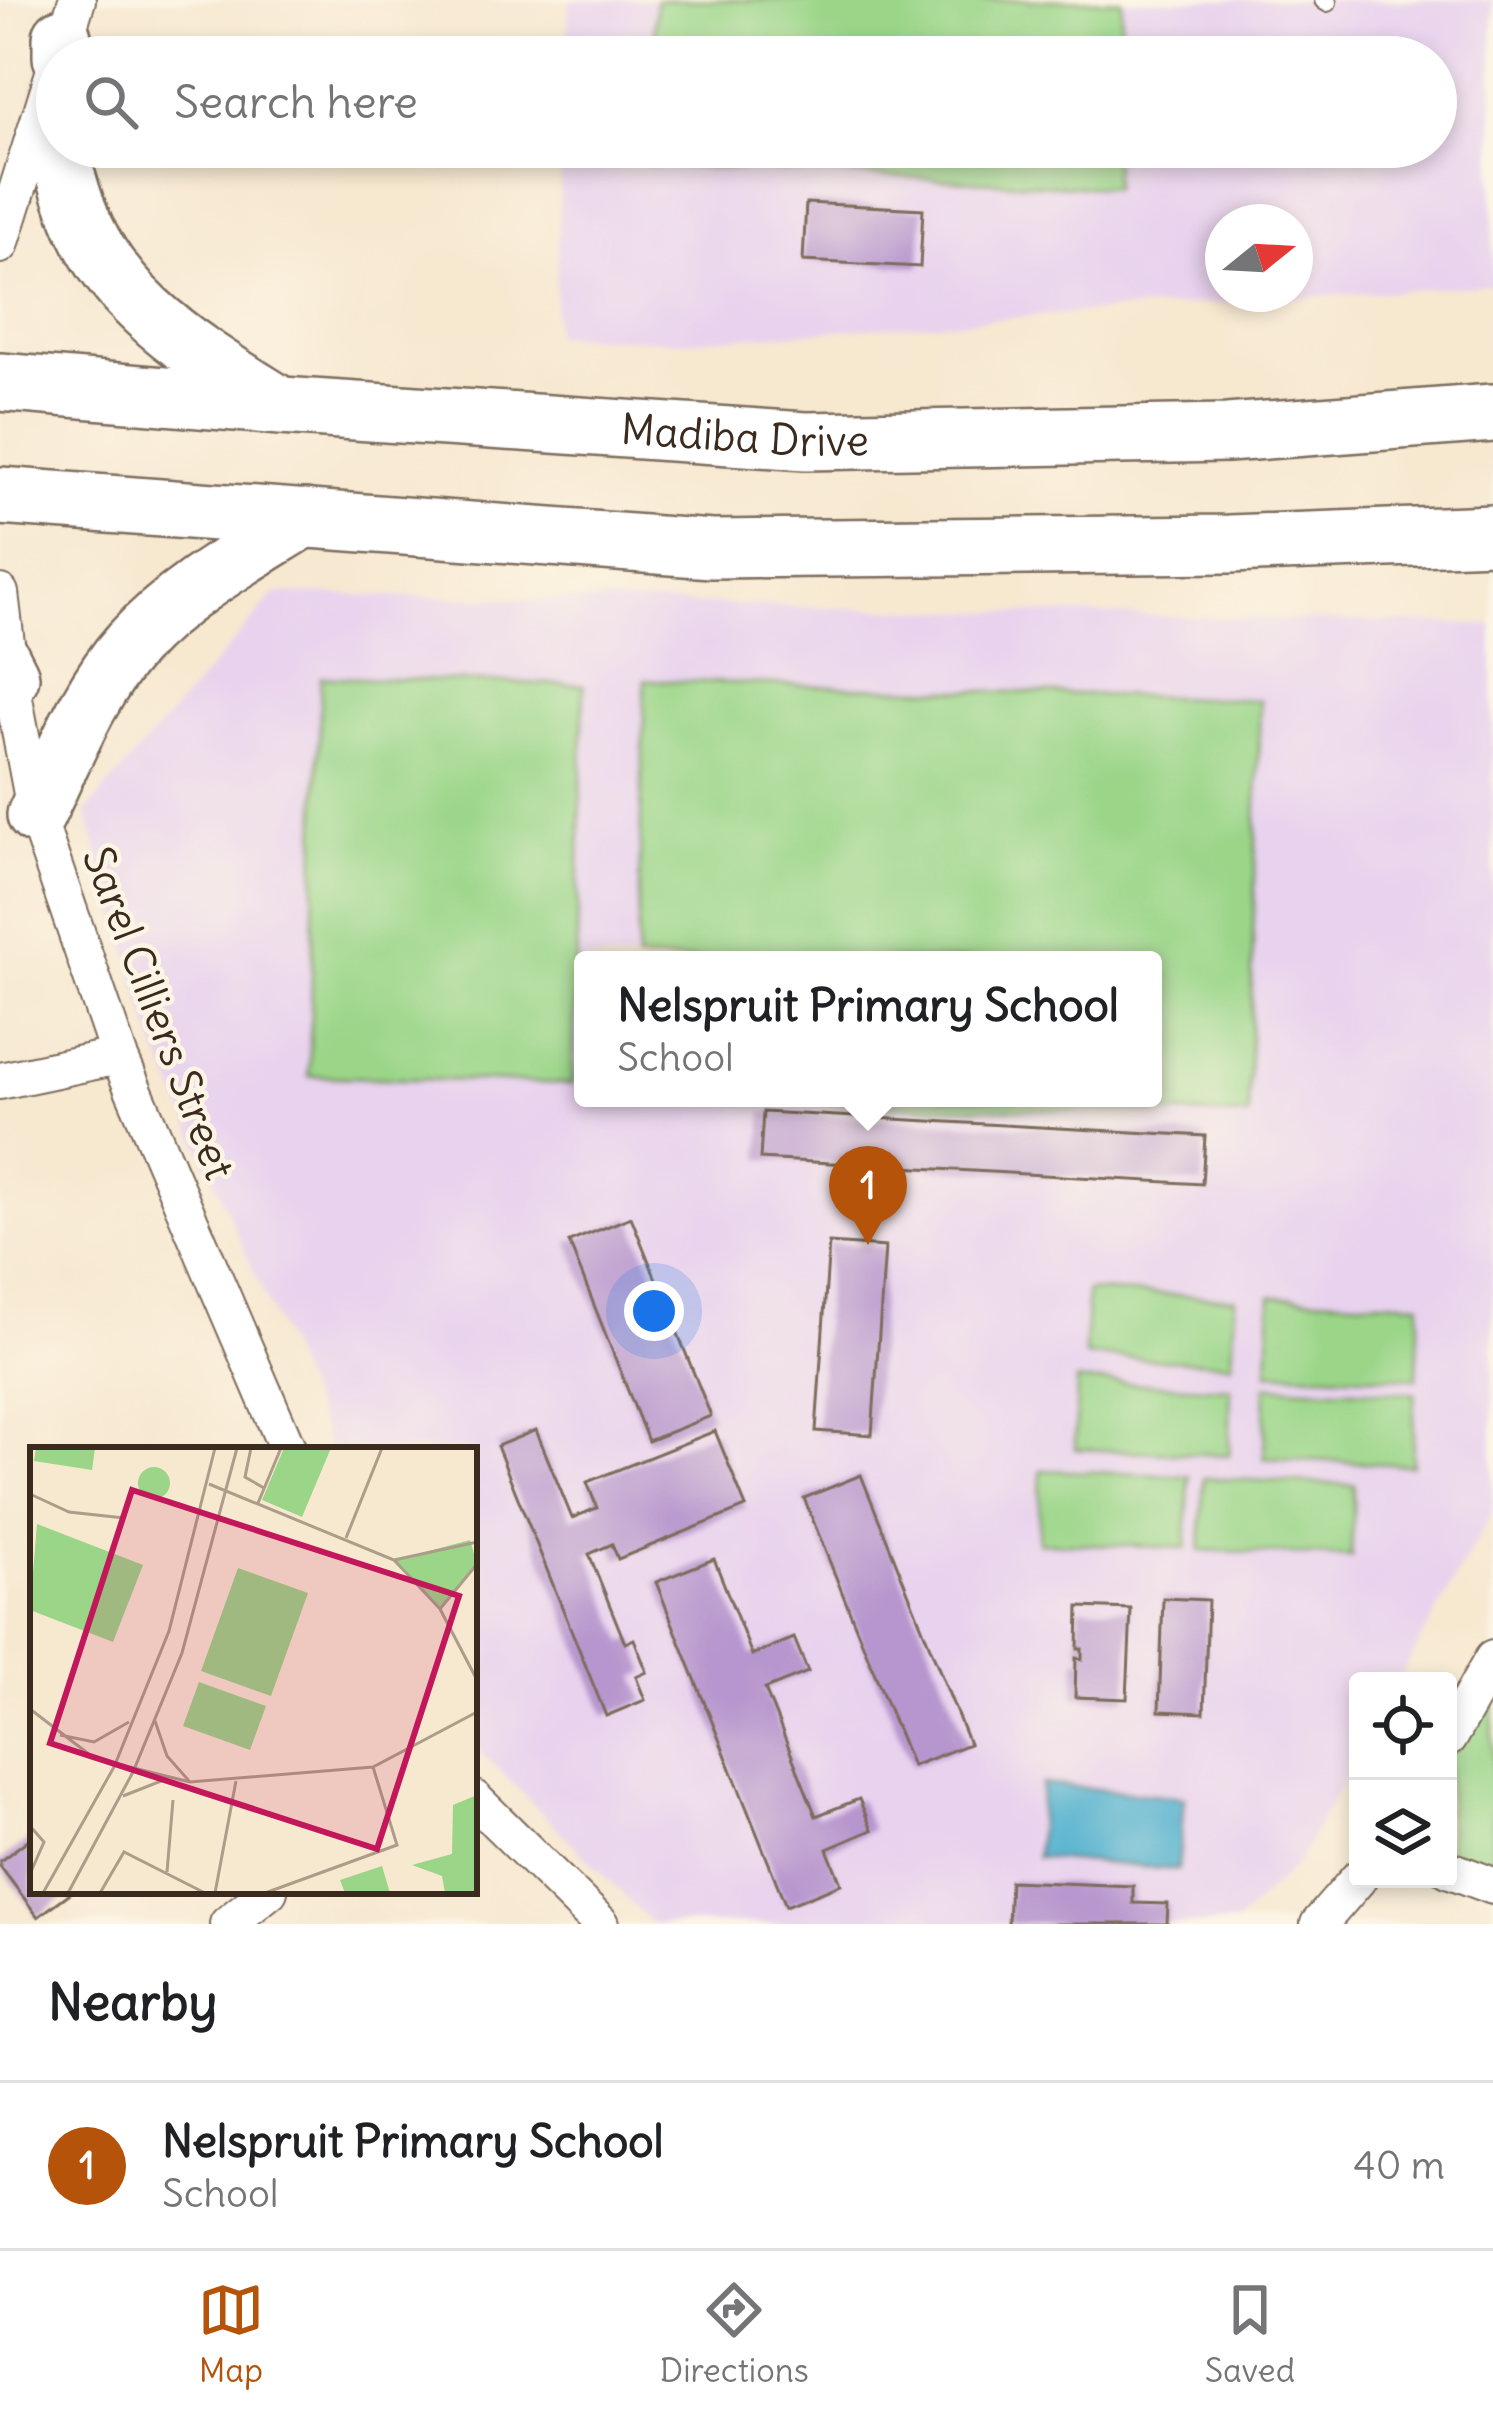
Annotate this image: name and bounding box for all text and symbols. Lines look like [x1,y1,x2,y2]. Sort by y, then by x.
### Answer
search box [36,36,1457,168]
icon: search [78,69,144,135]
text: Search here [174,74,418,130]
north arrow [1205,204,1313,312]
street label: Madiba Drive [619,403,869,467]
street label: Sarel Cilliers Street [72,840,246,1186]
popup [574,951,1162,1107]
text: Nelspruit Primary School [617,977,1119,1033]
text: School [617,1033,734,1082]
pin: 1 [829,1146,907,1245]
your location [624,1281,684,1341]
inset map [30,1447,477,1894]
map controls [1349,1672,1457,1888]
button: locate [1349,1672,1457,1780]
button: layers [1349,1780,1457,1888]
text: Nearby [48,1970,217,2034]
text: Nelspruit Primary School [162,2113,664,2169]
text: 1 [79,2141,95,2190]
text: 40 m [1353,2141,1445,2190]
text: School [162,2169,279,2218]
tab: Map [198,2277,264,2391]
tab: Directions [660,2277,809,2391]
tab: Saved [1205,2277,1295,2391]

